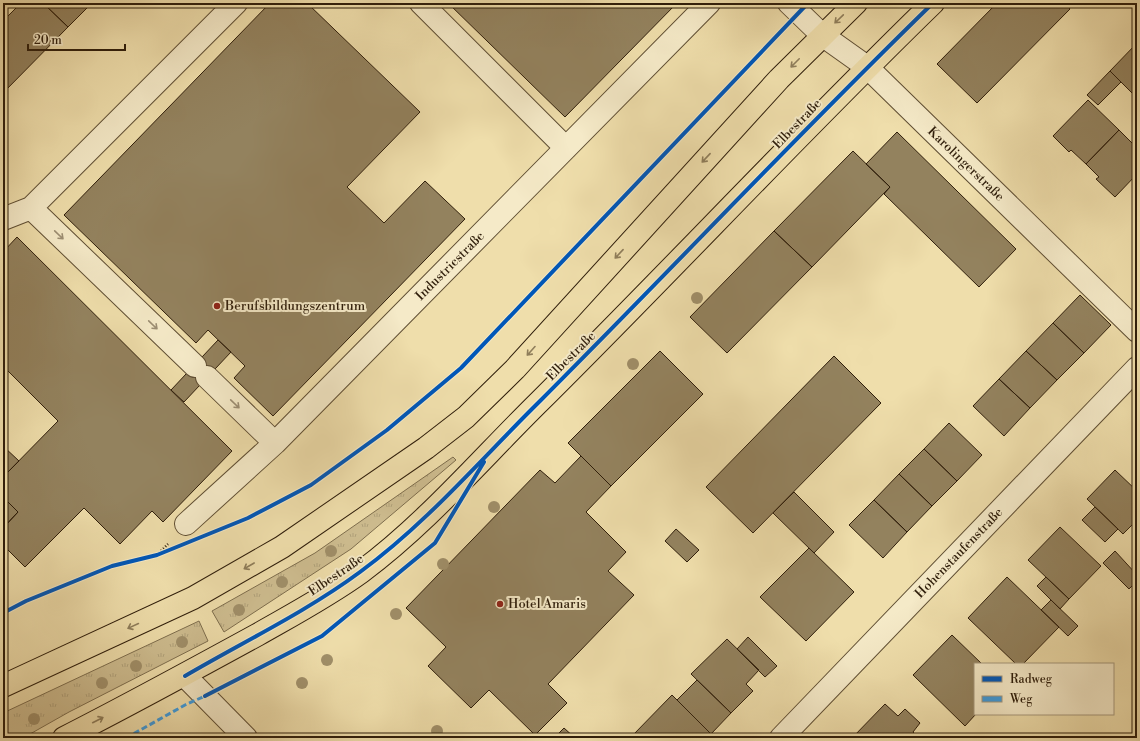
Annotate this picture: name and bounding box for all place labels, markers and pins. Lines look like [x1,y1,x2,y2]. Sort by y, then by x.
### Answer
place label: Berufsbildungszentrum [224,298,366,314]
marker: Berufsbildungszentrum [212,301,222,311]
place label: Hotel Amaris [508,596,586,612]
marker: Hotel Amaris [495,599,505,609]

